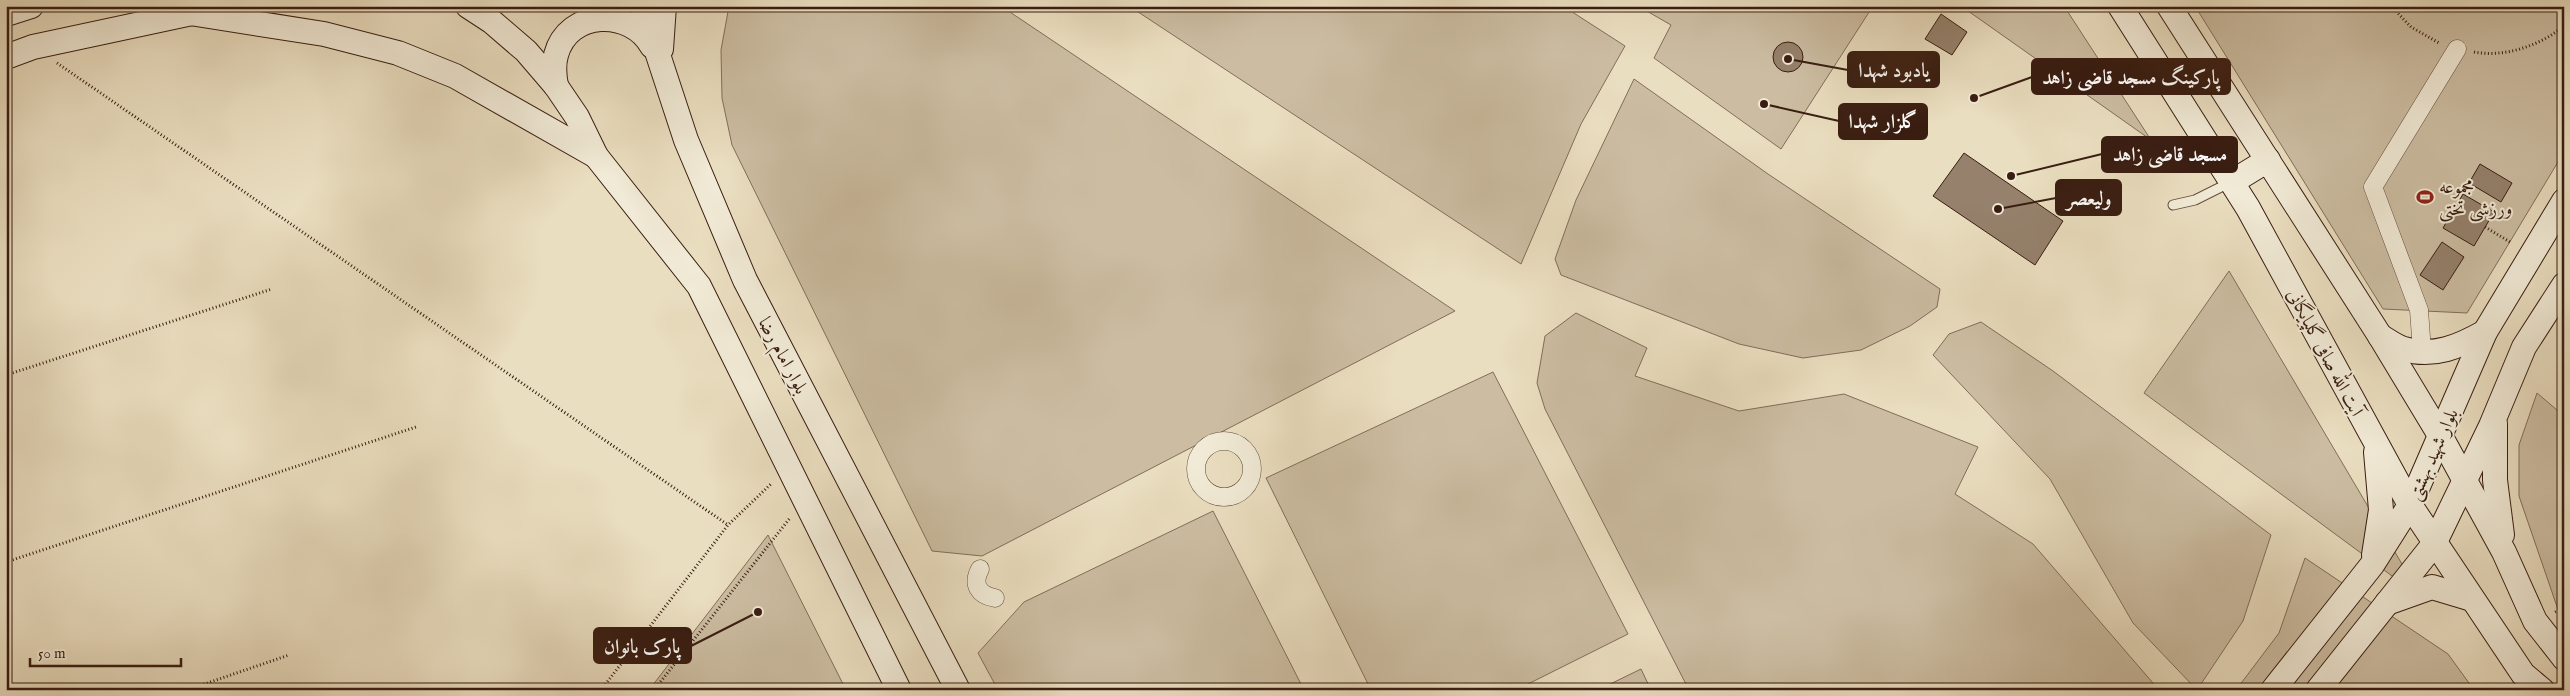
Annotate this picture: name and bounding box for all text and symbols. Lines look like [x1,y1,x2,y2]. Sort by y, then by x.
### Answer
callout: یادبود شهدا [1848,52,1939,87]
text: یادبود شهدا [1858,59,1931,84]
callout: پارکینگ مسجد قاضی زاهد [2032,59,2230,94]
text: پارکینگ مسجد قاضی زاهد [2042,64,2221,92]
callout: گلزار شهدا [1839,104,1927,139]
text: گلزار شهدا [1849,109,1917,135]
callout: مسجد قاضی زاهد [2102,137,2237,172]
text: مسجد قاضی زاهد [2113,143,2227,169]
place label: مجموعه ورزشی تختی [2439,176,2512,222]
callout: ولیعصر [2056,180,2121,215]
text: ولیعصر [2065,187,2111,212]
sports icon: مجموعه ورزشی تختی [2415,187,2435,207]
street label: آیت الله صافی گلپایگانی [2281,283,2372,422]
street label: بلوار امام رضا [749,313,813,400]
street label: بلوار شهید بهشتی [2403,405,2465,504]
callout: پارک بانوان [594,628,691,663]
text: پارک بانوان [604,635,682,661]
scale bar [30,636,181,668]
text: 50 m [38,644,66,663]

